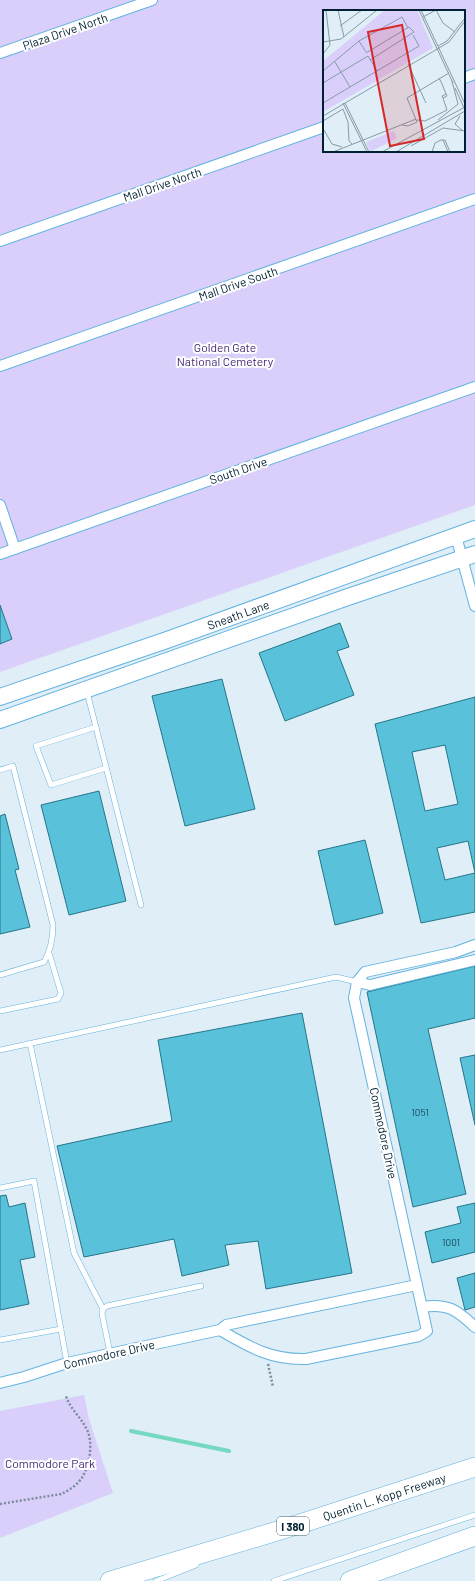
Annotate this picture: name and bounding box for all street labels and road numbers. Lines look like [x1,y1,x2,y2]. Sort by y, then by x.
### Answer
street label: Plaza Drive North [21,10,109,52]
street label: Mall Drive North [121,164,203,204]
street label: Mall Drive South [197,263,279,303]
street label: South Drive [207,454,269,486]
street label: Sneath Lane [205,597,271,632]
street label: Commodore Drive [367,1086,401,1180]
street label: Commodore Drive [62,1337,156,1371]
street label: Quentin L. Kopp Freeway [321,1470,448,1523]
road number: I 380 [277,1517,309,1535]

